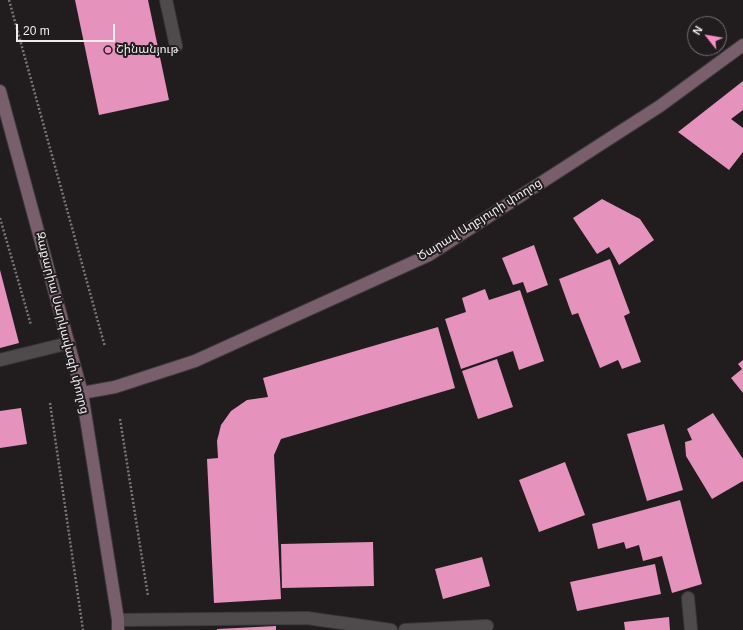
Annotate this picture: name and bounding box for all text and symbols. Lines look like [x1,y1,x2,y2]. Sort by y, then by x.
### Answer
scale bar [18,16,117,42]
north arrow [687,16,727,56]
text: 20 m [23,24,50,38]
text: N [690,24,705,37]
place label: Շինանյութ [116,43,178,57]
marker: Շինանյութ [103,45,113,55]
street label: Ծարավ Աղբյուրի փողոց [415,176,545,264]
street label: Զաքարիա Սարկավագի փողոց [32,231,92,415]

